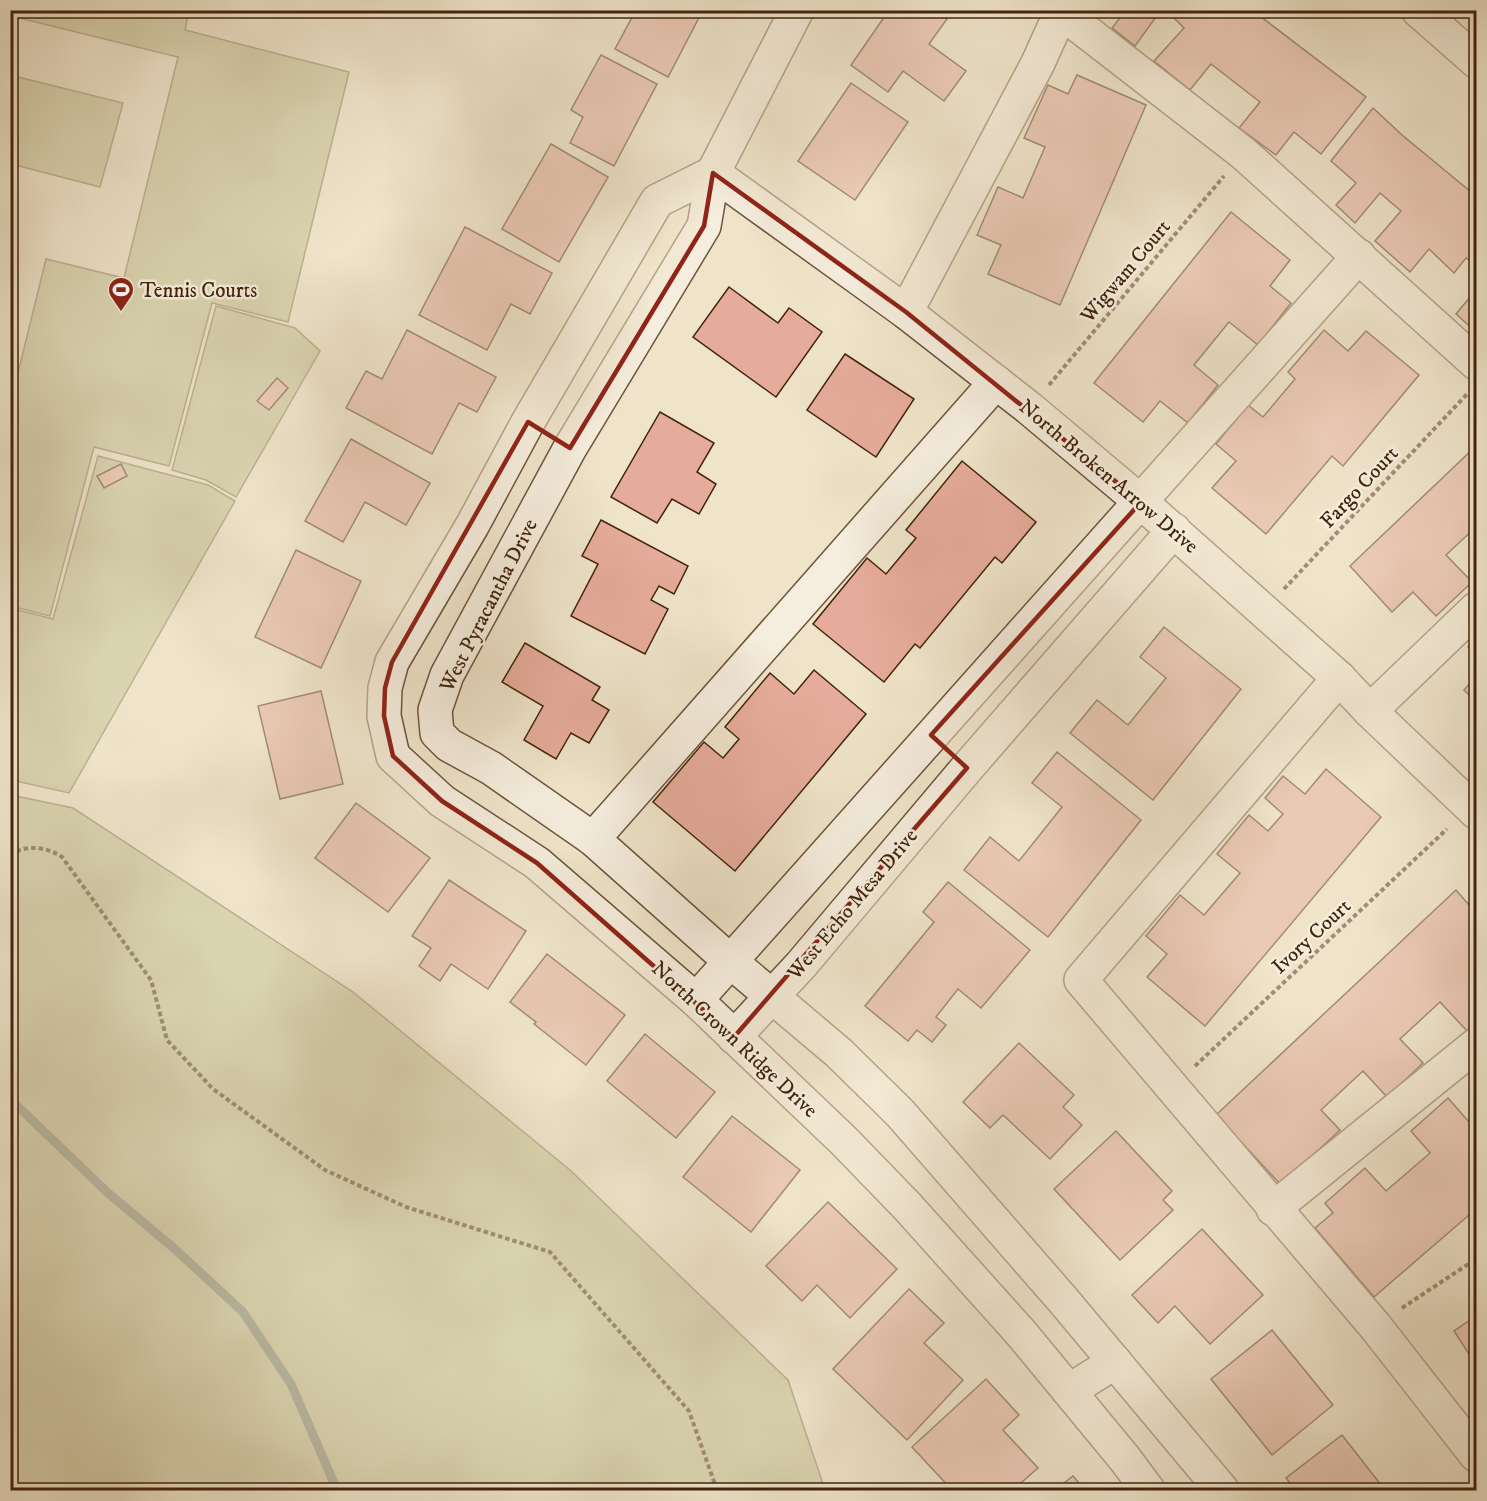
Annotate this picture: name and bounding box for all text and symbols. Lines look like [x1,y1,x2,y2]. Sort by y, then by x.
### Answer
street label: Wigwam Court [1074,215,1177,329]
sports icon: Tennis Courts [106,275,136,313]
place label: Tennis Courts [140,278,257,304]
street label: North Broken Arrow Drive [1013,394,1204,560]
street label: Fargo Court [1315,441,1404,534]
street label: West Pyracantha Drive [434,514,544,697]
street label: West Echo Mesa Drive [781,823,924,986]
street label: Ivory Court [1267,893,1357,980]
street label: North Crown Ridge Drive [646,956,823,1124]

